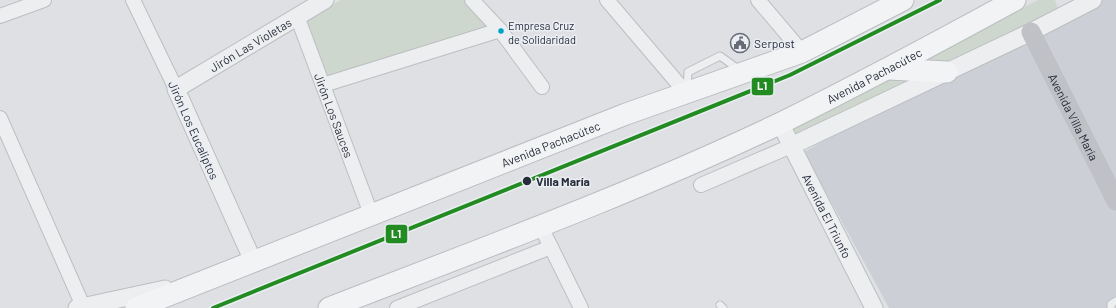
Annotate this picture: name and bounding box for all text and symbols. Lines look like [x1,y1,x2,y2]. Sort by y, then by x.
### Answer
street label: Jirón Las Violetas [207,15,294,74]
place label: Empresa Cruz de Solidaridad [508,19,576,46]
marker: Empresa Cruz de Solidaridad [496,26,506,36]
public building icon: Serpost [729,32,751,54]
place label: Serpost [754,36,795,50]
street label: Avenida Pachacútec [824,45,924,106]
street label: Jirón Los Sauces [312,71,356,160]
street label: Avenida Villa María [1046,71,1101,163]
line badge: L1 [751,77,774,96]
street label: Jirón Los Eucaliptos [166,79,222,182]
text: L1 [757,79,767,92]
street label: Avenida Pachacútec [499,118,602,170]
street label: Avenida El Triunfo [800,171,854,260]
place label: Villa María [536,174,590,188]
marker: Villa María [521,175,533,187]
line badge: L1 [385,224,408,244]
text: L1 [391,227,401,240]

